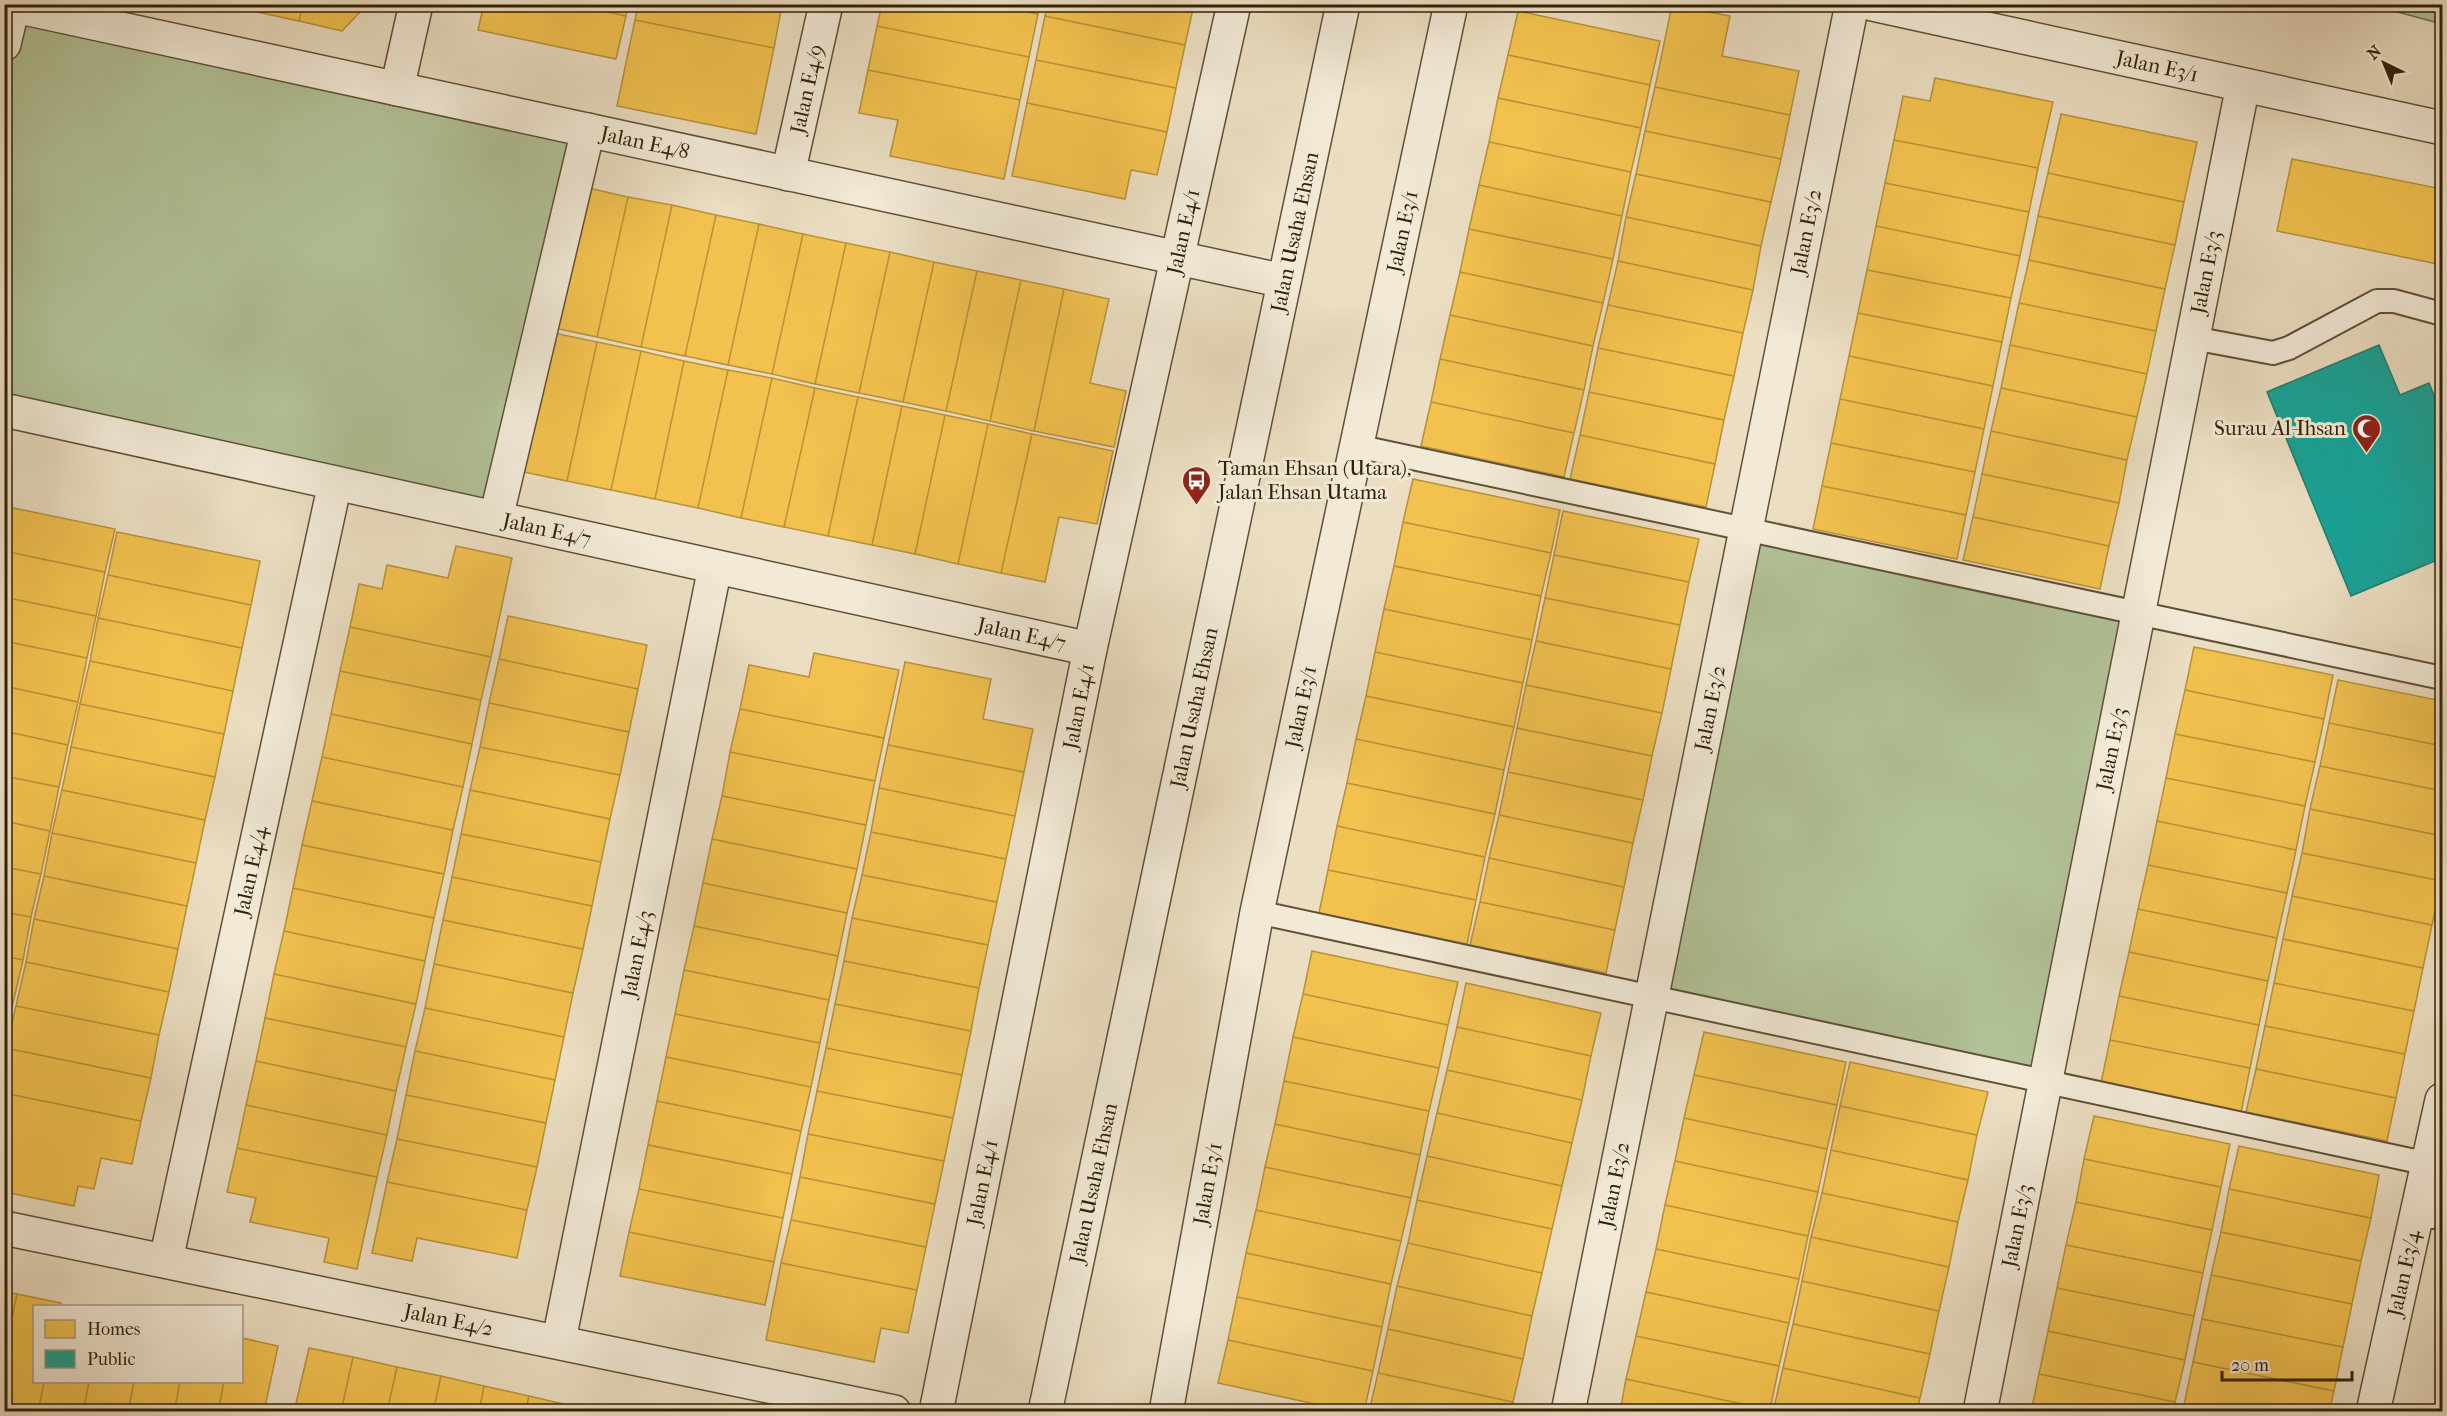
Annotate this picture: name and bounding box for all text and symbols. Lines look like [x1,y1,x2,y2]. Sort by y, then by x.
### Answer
north arrow [2354,33,2414,93]
text: N [2363,41,2386,63]
street label: Jalan E4/9 [785,42,829,138]
street label: Jalan E3/1 [2112,45,2201,87]
street label: Jalan E4/8 [597,121,692,164]
street label: Jalan Usaha Ehsan [1266,150,1323,317]
street label: Jalan E4/1 [1162,186,1204,279]
street label: Jalan E3/2 [1785,187,1826,279]
street label: Jalan E3/1 [1382,188,1423,277]
street label: Jalan E3/3 [2186,228,2226,318]
mosque icon: Surau Al-Ihsan [2351,412,2383,454]
place label: Surau Al-Ihsan [2214,416,2346,440]
place label: Taman Ehsan (Utara), Jalan Ehsan Utama [1216,456,1411,504]
bus stop icon: Taman Ehsan (Utara), Jalan Ehsan Utama [1181,464,1213,506]
street label: Jalan E4/7 [499,508,594,551]
street label: Jalan E4/7 [973,612,1068,655]
street label: Jalan Usaha Ehsan [1165,625,1223,792]
street label: Jalan E4/1 [1058,661,1099,753]
street label: Jalan E3/2 [1689,663,1730,755]
street label: Jalan E3/1 [1280,664,1321,752]
street label: Jalan E3/3 [2091,705,2131,795]
street label: Jalan E4/4 [229,823,272,920]
street label: Jalan E4/3 [616,908,657,1001]
street label: Jalan Usaha Ehsan [1064,1101,1122,1268]
street label: Jalan E4/1 [962,1137,1003,1230]
street label: Jalan E3/2 [1593,1139,1634,1231]
street label: Jalan E3/1 [1188,1141,1227,1229]
street label: Jalan E3/3 [1997,1182,2037,1271]
street label: Jalan E3/4 [2382,1227,2425,1321]
street label: Jalan E4/2 [400,1299,496,1341]
legend [33,1305,243,1383]
text: Homes [87,1319,141,1340]
scale bar [2222,1344,2352,1382]
text: Public [87,1349,135,1370]
text: 20 m [2231,1355,2269,1376]

